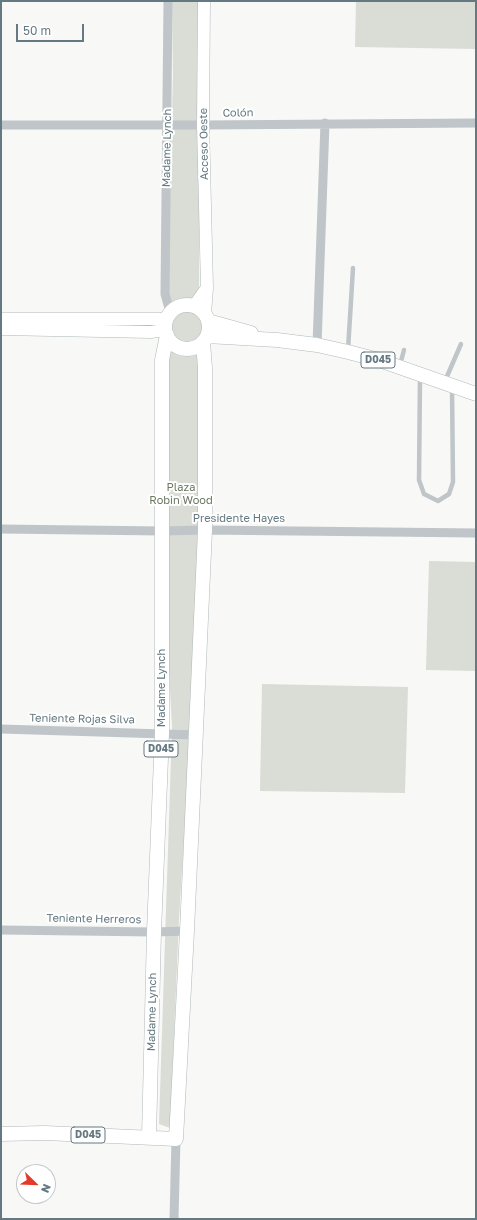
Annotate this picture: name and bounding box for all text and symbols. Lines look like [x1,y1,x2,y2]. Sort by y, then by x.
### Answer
scale bar [18,16,86,42]
text: 50 m [23,23,51,38]
street label: Colón [222,106,254,120]
street label: Acceso Oeste [197,108,211,180]
street label: Madame Lynch [160,109,174,187]
road number: D045 [361,352,395,368]
park label: Plaza Robin Wood [149,481,213,507]
street label: Presidente Hayes [193,512,285,526]
street label: Madame Lynch [155,649,169,727]
street label: Teniente Rojas Silva [29,711,135,727]
road number: D045 [144,741,178,757]
street label: Teniente Herreros [47,912,141,926]
street label: Madame Lynch [145,973,159,1051]
road number: D045 [71,1127,105,1143]
north arrow [16,1164,56,1204]
text: N [39,1182,54,1195]

